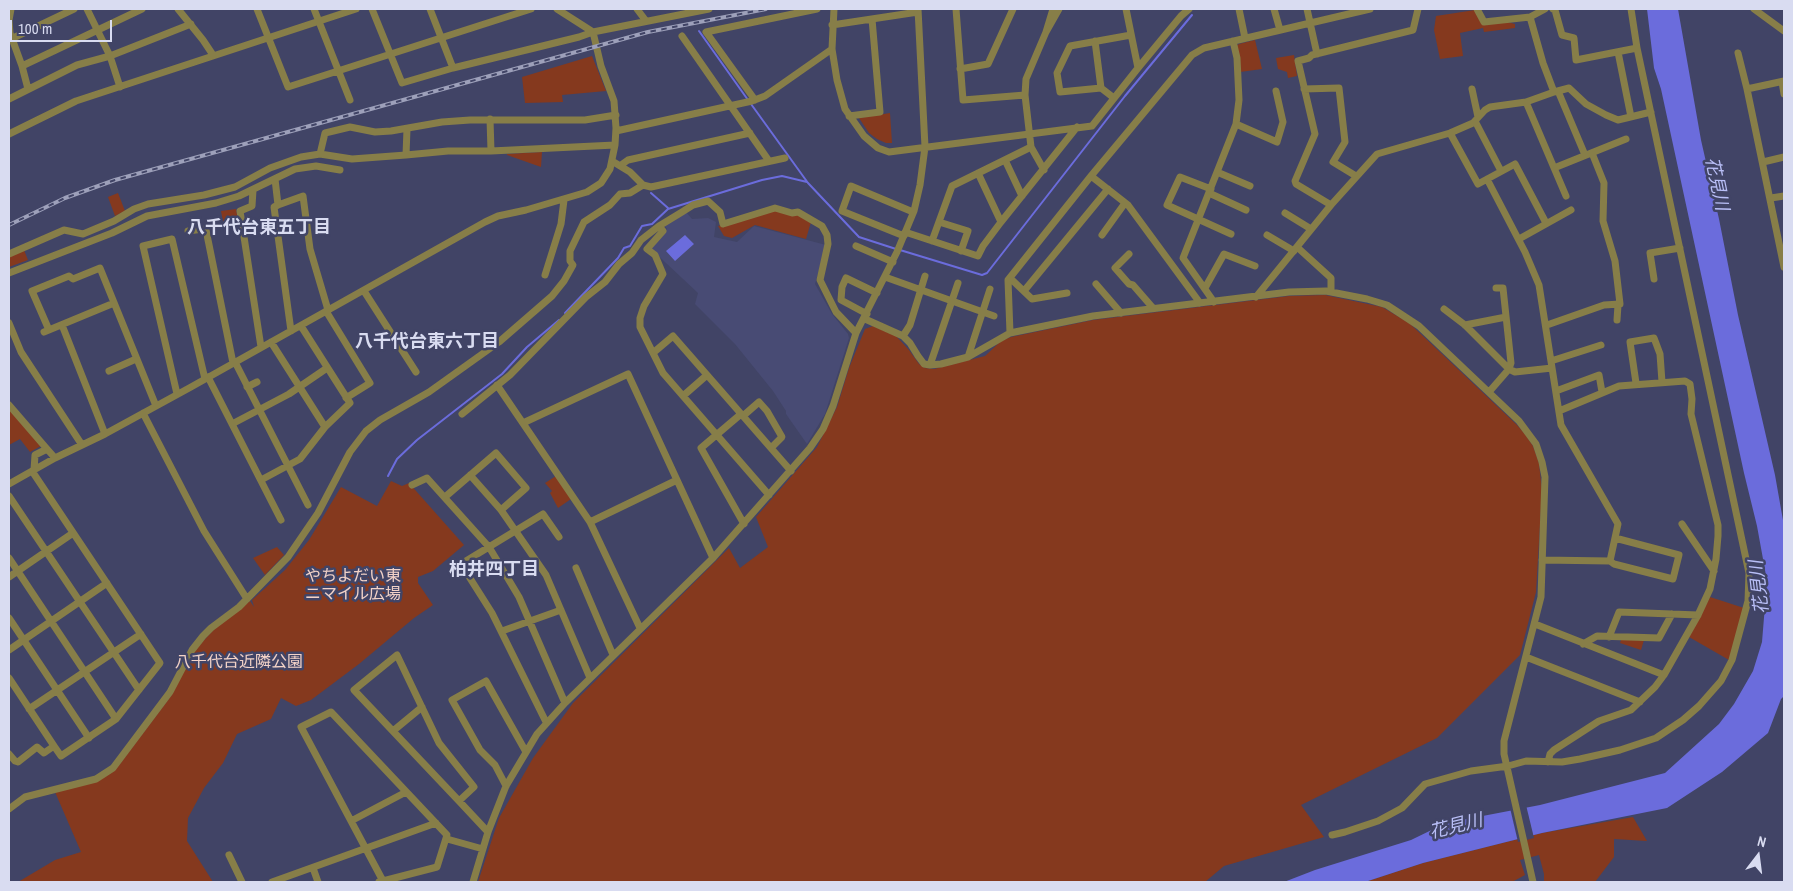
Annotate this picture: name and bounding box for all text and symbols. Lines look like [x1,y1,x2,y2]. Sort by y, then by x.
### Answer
scale bar [12,10,115,42]
text: 100 m [18,18,52,39]
water label: 花見川 [1700,155,1732,213]
district label: 八千代台東五丁目 [187,217,331,239]
district label: 八千代台東六丁目 [355,331,499,353]
district label: 柏井四丁目 [449,559,539,581]
water label: 花見川 [1746,559,1774,615]
park label: やちよだい東 ニマイル広場 [305,567,401,605]
park label: 八千代台近隣公園 [175,653,303,673]
water label: 花見川 [1427,810,1485,844]
north arrow [1733,831,1783,881]
text: N [1756,832,1768,851]

